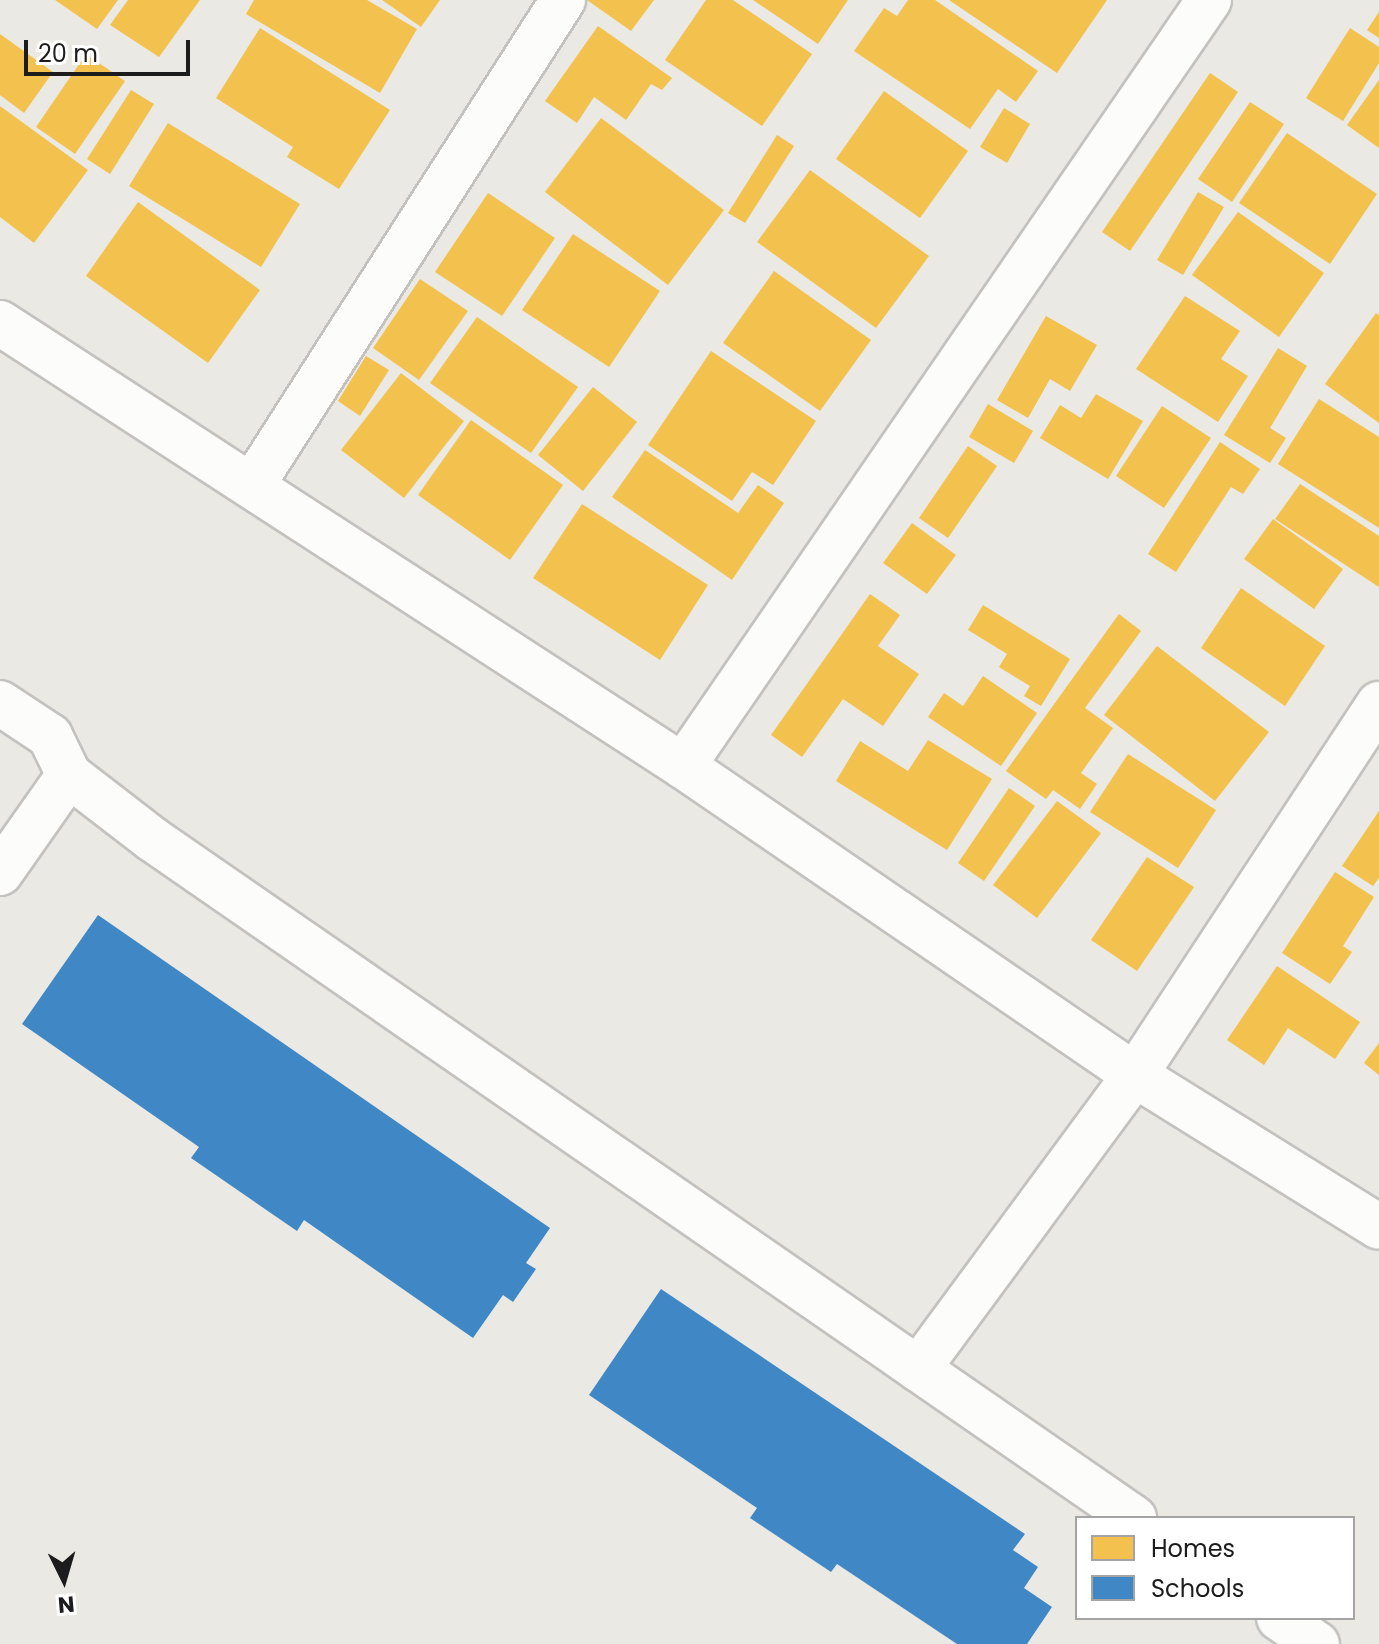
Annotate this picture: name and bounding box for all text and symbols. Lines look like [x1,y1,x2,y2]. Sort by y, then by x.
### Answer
scale bar [28,24,194,74]
text: 20 m [38,37,98,70]
legend [1075,1516,1355,1620]
text: Homes [1151,1532,1235,1565]
north arrow [24,1540,104,1620]
text: Schools [1151,1572,1244,1605]
text: N [57,1588,76,1621]

